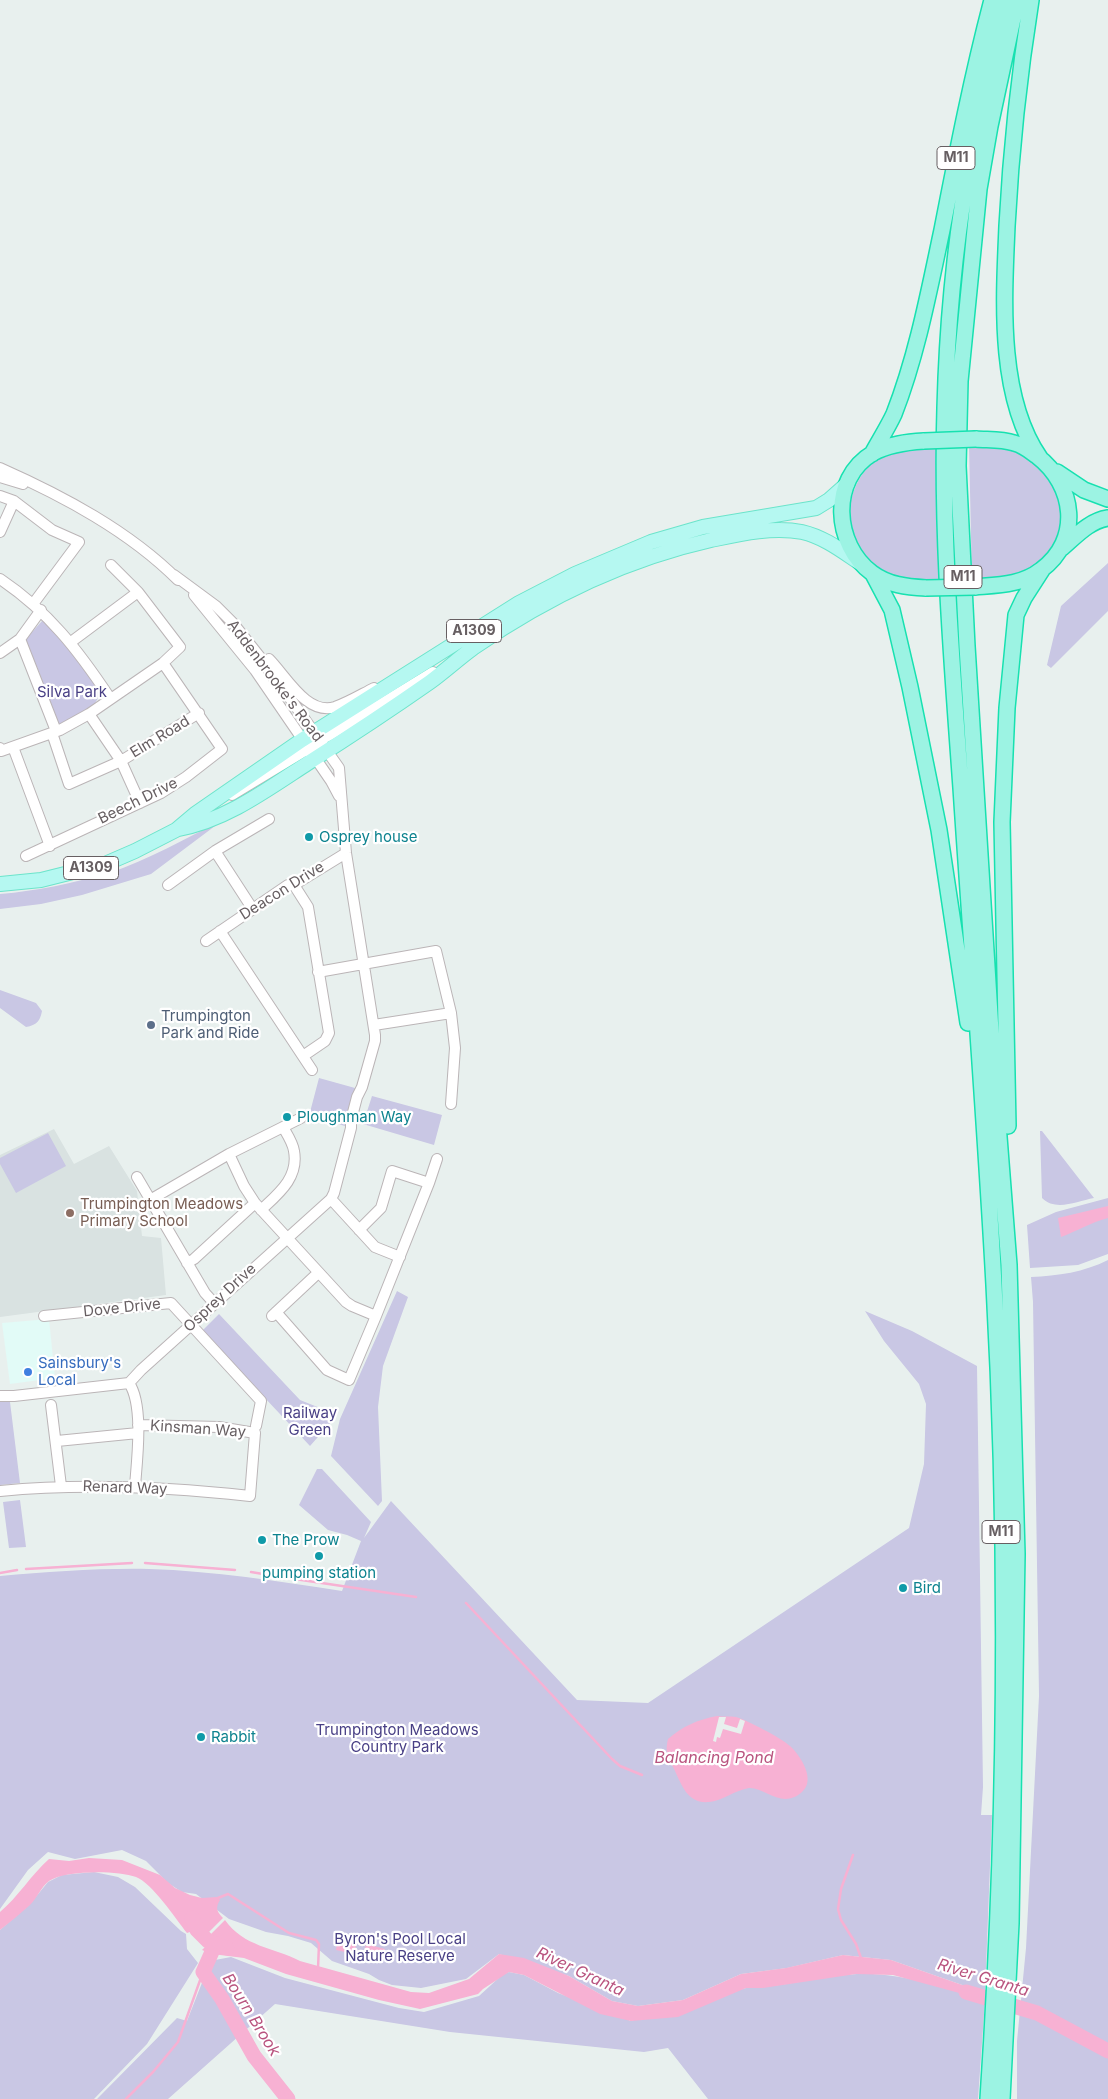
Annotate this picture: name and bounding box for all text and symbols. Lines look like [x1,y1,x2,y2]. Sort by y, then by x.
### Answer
road number: M11 [937,146,975,170]
road number: M11 [944,566,982,588]
street label: Addenbrooke's Road [223,616,327,746]
road number: A1309 [446,620,502,642]
park label: Silva Park [37,683,107,701]
street label: Elm Road [127,712,193,762]
street label: Beech Drive [95,774,181,828]
place label: Osprey house [319,828,417,846]
marker: Osprey house [303,831,315,843]
road number: A1309 [64,856,118,880]
street label: Deacon Drive [237,858,327,924]
place label: Trumpington Park and Ride [161,1007,259,1042]
marker: Trumpington Park and Ride [145,1019,157,1031]
place label: Ploughman Way [297,1108,411,1126]
marker: Ploughman Way [281,1111,293,1123]
place label: Trumpington Meadows Primary School [80,1195,243,1230]
marker: Trumpington Meadows Primary School [64,1207,76,1219]
street label: Osprey Drive [180,1260,260,1336]
street label: Dove Drive [82,1295,162,1321]
place label: Sainsbury's Local [38,1354,121,1389]
marker: Sainsbury's Local [22,1366,34,1378]
park label: Railway Green [283,1404,337,1439]
street label: Kinsman Way [149,1417,247,1441]
street label: Renard Way [82,1478,168,1498]
road number: M11 [982,1520,1020,1544]
place label: The Prow [272,1531,339,1549]
marker: The Prow [256,1534,268,1546]
marker: pumping station [313,1550,325,1562]
place label: pumping station [262,1564,376,1582]
place label: Bird [913,1579,941,1597]
marker: Bird [897,1582,909,1594]
park label: Trumpington Meadows Country Park [315,1721,479,1756]
place label: Rabbit [211,1728,256,1746]
marker: Rabbit [195,1731,207,1743]
water label: Balancing Pond [654,1748,774,1768]
park label: Byron's Pool Local Nature Reserve [334,1930,466,1965]
water label: River Granta [533,1943,627,2001]
water label: River Granta [935,1955,1031,2001]
water label: Bourn Brook [218,1970,284,2060]

